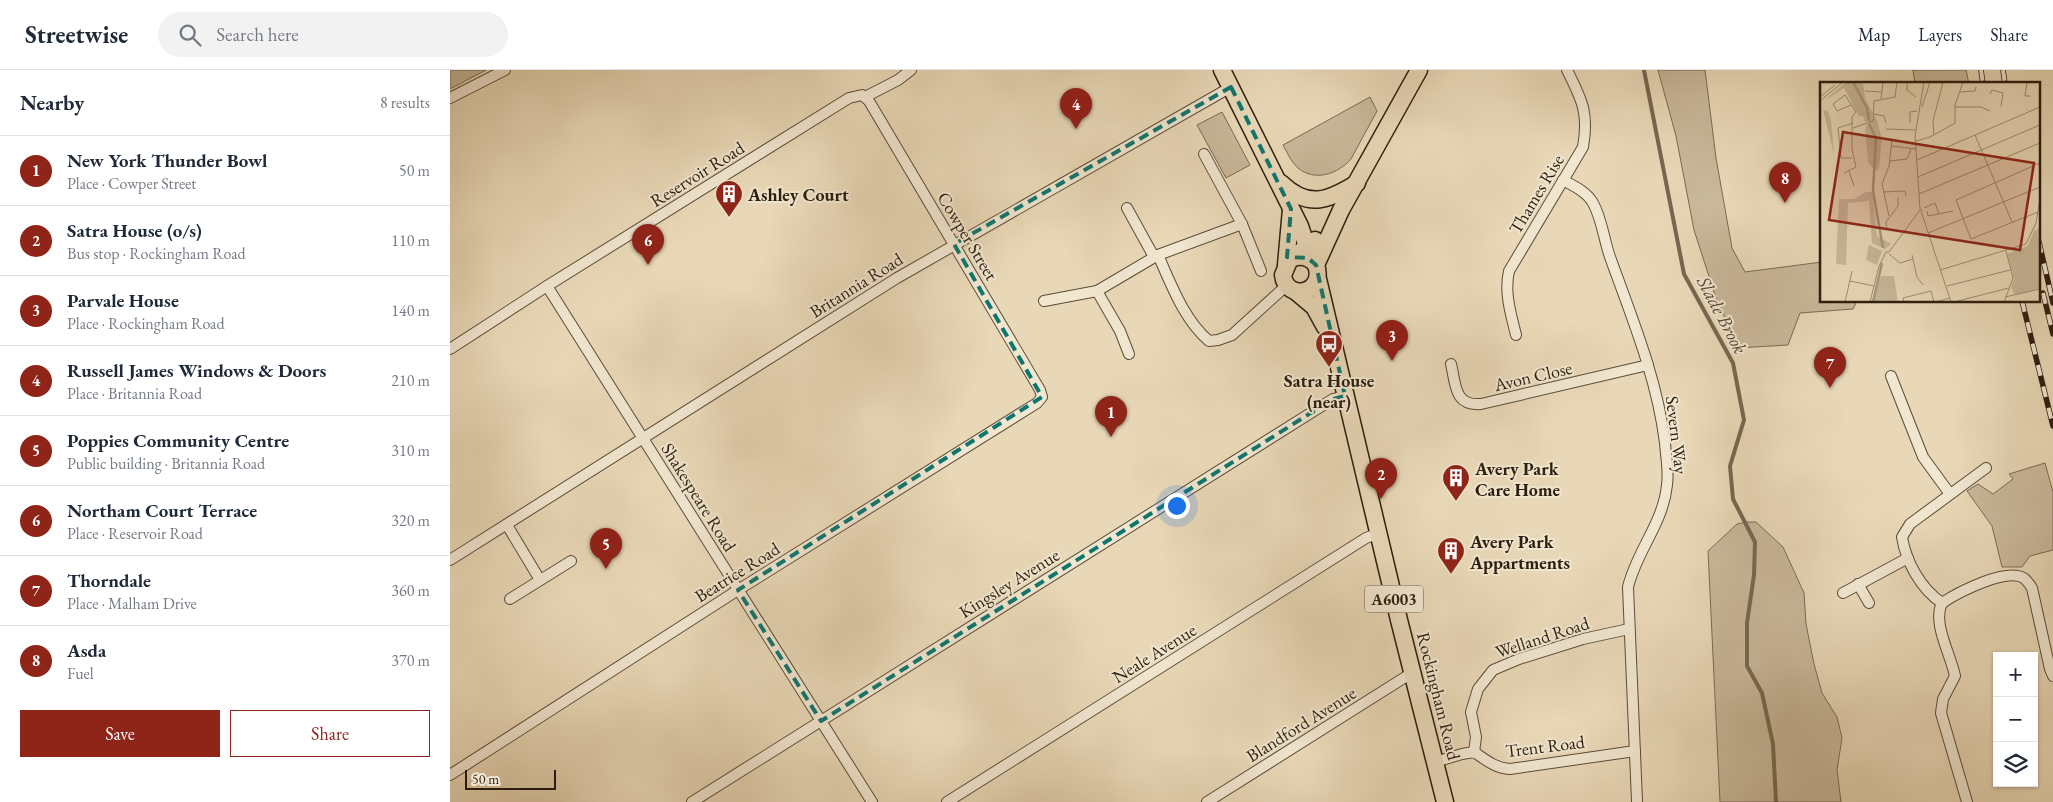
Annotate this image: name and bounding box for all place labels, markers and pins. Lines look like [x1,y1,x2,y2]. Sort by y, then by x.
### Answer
pin: 4 [1060,88,1092,129]
pin: 8 [1769,162,1801,203]
building icon: Ashley Court [714,179,744,218]
place label: Ashley Court [747,183,849,206]
pin: 6 [632,224,664,265]
pin: 3 [1376,320,1408,361]
bus stop icon: Satra House (near) [1314,329,1344,368]
pin: 7 [1814,347,1846,388]
place label: Satra House (near) [1284,369,1375,413]
pin: 1 [1095,396,1127,437]
place label: Avery Park Care Home [1474,457,1560,501]
pin: 2 [1365,458,1397,499]
building icon: Avery Park Care Home [1441,463,1471,502]
pin: 5 [590,528,622,569]
place label: Avery Park Appartments [1469,530,1570,574]
building icon: Avery Park Appartments [1436,536,1466,575]

